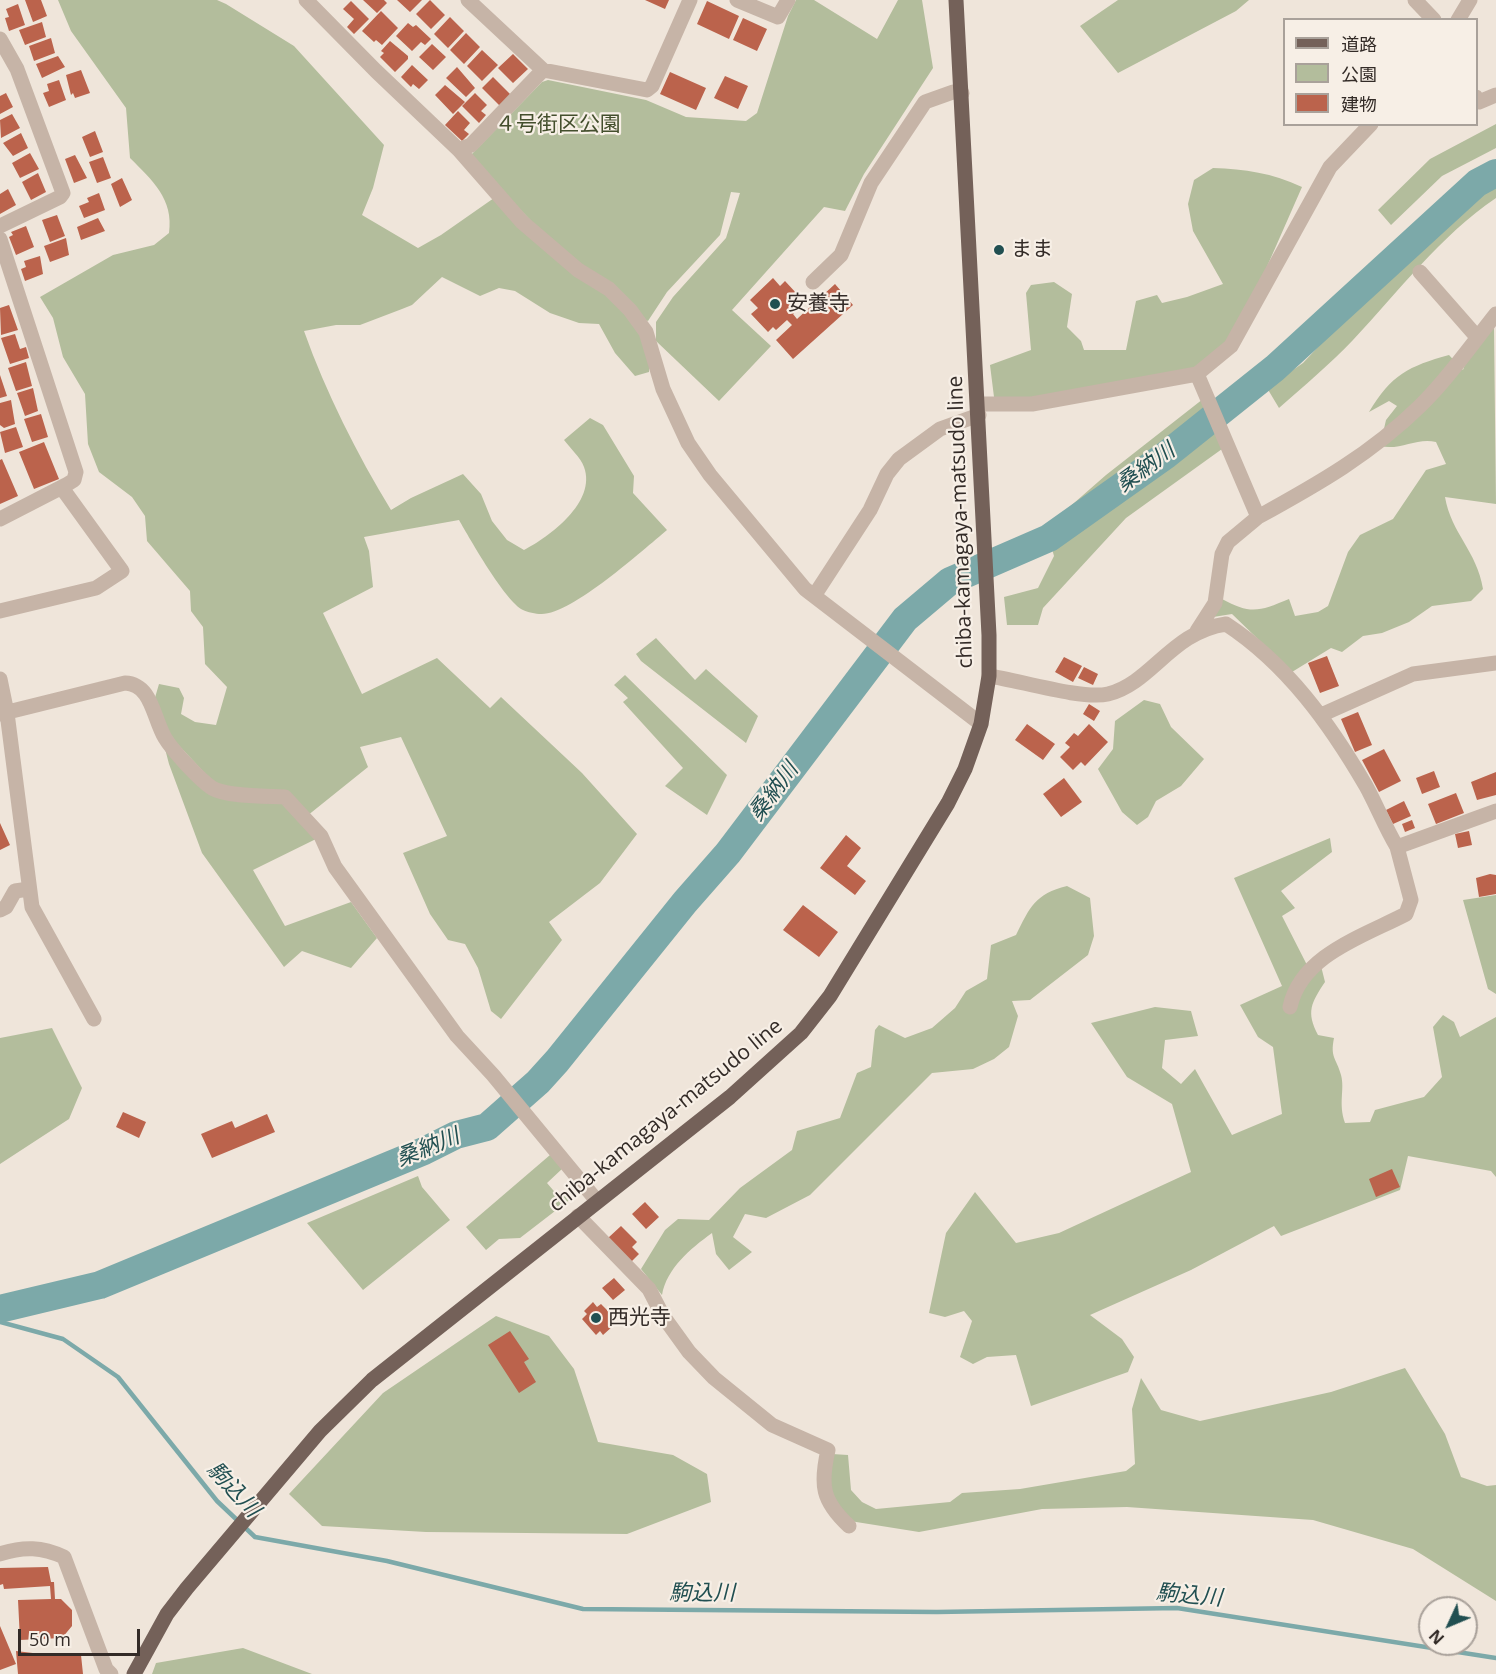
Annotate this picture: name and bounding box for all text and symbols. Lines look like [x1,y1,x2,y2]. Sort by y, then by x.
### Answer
legend [1283,18,1478,126]
text: 道路 [1341,32,1377,56]
text: 公園 [1341,62,1377,86]
text: 建物 [1341,92,1377,116]
park label: ４号街区公園 [495,112,621,138]
place label: まま [1011,237,1053,263]
marker: まま [992,243,1006,257]
place label: 安養寺 [787,291,850,317]
marker: 安養寺 [768,297,782,311]
street label: chiba-kamagaya-matsudo line [943,375,979,669]
water label: 桑納川 [1112,438,1180,498]
water label: 桑納川 [744,758,804,826]
street label: chiba-kamagaya-matsudo line [544,1014,788,1218]
water label: 桑納川 [392,1123,464,1173]
place label: 西光寺 [608,1305,671,1331]
marker: 西光寺 [589,1311,603,1325]
water label: 駒込川 [201,1457,265,1523]
water label: 駒込川 [1155,1580,1223,1612]
water label: 駒込川 [669,1581,735,1607]
north arrow [1418,1596,1478,1656]
scale bar [21,1617,142,1655]
text: N [1424,1625,1449,1649]
text: 50 m [29,1627,71,1651]

